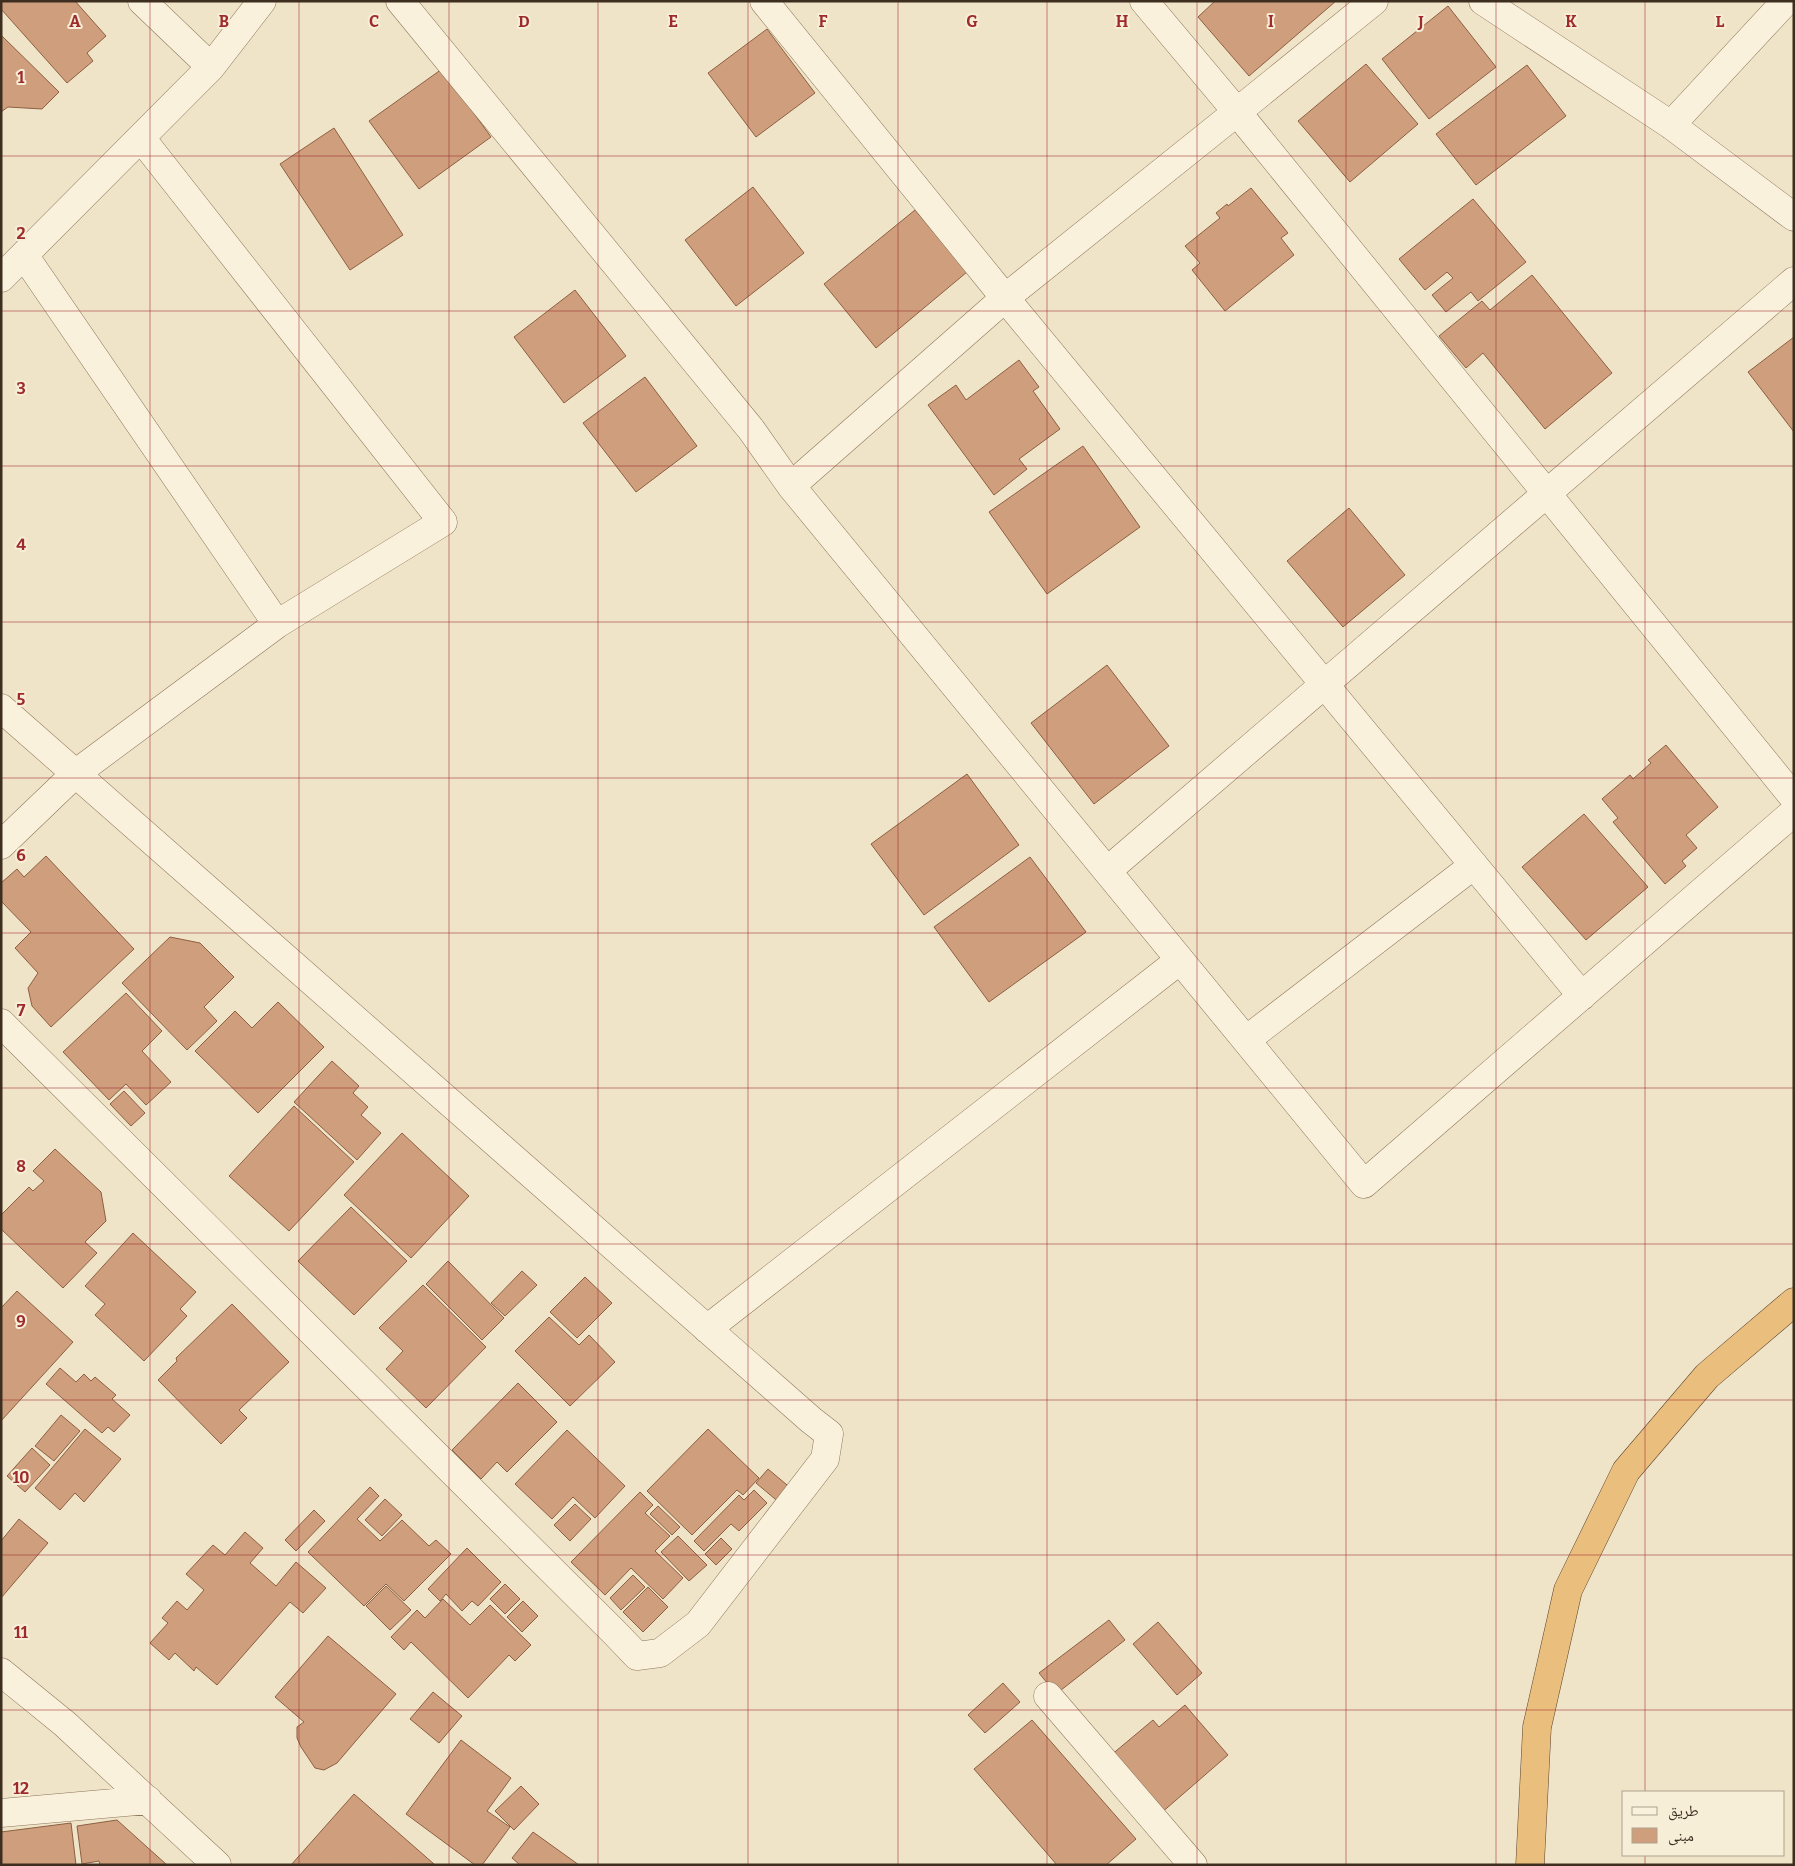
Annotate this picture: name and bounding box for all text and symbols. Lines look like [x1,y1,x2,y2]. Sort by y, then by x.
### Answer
text: A [69,12,81,31]
text: B [219,12,229,31]
text: C [369,12,379,31]
text: D [518,12,530,31]
text: E [668,12,678,31]
text: F [819,12,828,31]
text: G [966,12,978,31]
text: H [1116,12,1129,31]
text: I [1268,12,1274,31]
text: J [1417,12,1424,31]
text: K [1565,12,1577,31]
text: L [1716,12,1725,31]
text: 1 [18,68,25,87]
text: 2 [16,224,26,243]
text: 3 [16,379,26,398]
text: 4 [16,535,26,554]
text: 5 [17,690,26,709]
text: 6 [16,846,26,865]
text: 7 [17,1001,26,1020]
text: 8 [16,1157,26,1176]
text: 9 [16,1312,26,1331]
text: 10 [12,1468,30,1487]
text: 11 [14,1623,28,1642]
text: 12 [13,1779,29,1798]
legend [1622,1791,1785,1856]
text: طريق [1668,1802,1699,1821]
text: مبنى [1668,1827,1694,1846]

